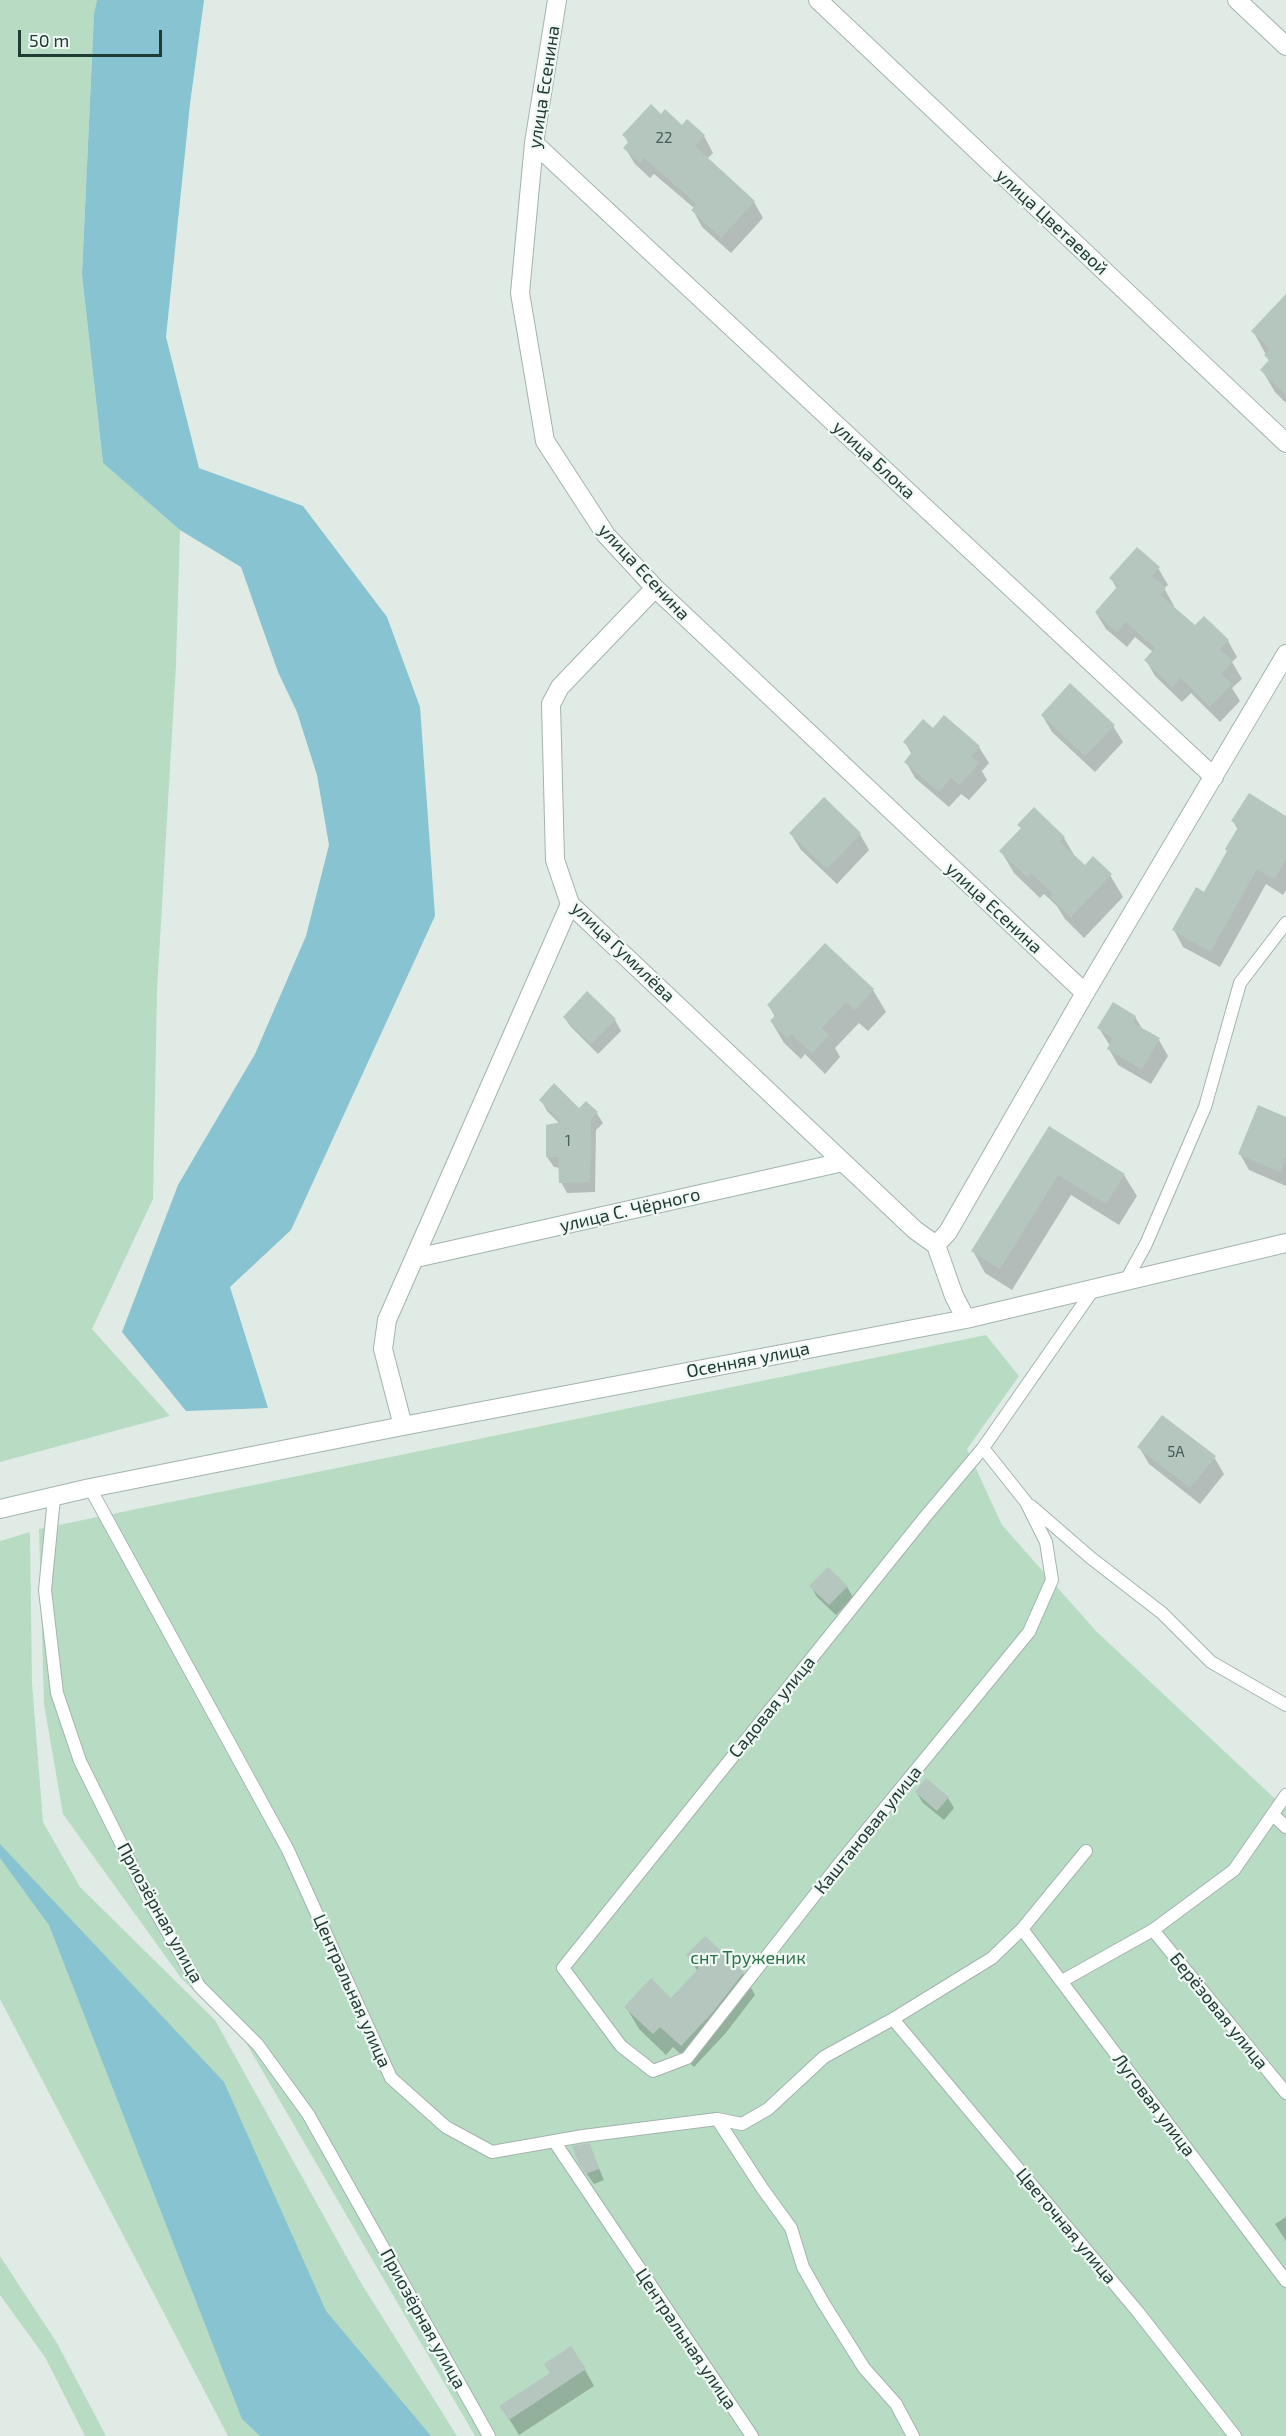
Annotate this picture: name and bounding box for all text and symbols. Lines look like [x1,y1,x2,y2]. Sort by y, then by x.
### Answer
scale bar [21,18,165,56]
street label: улица Есенина [524,24,564,150]
text: 50 m [29,29,69,51]
house number: 22 [656,129,672,147]
street label: улица Цветаевой [991,165,1113,279]
street label: улица Блока [828,416,920,504]
street label: улица Есенина [594,519,694,625]
street label: улица Есенина [941,858,1047,958]
street label: улица Гумилёва [567,897,679,1007]
house number: 1 [565,1132,571,1150]
street label: улица С. Чёрного [558,1183,702,1237]
street label: Осенняя улица [684,1337,812,1383]
house number: 5А [1167,1443,1185,1461]
street label: Садовая улица [724,1652,820,1762]
street label: Каштановая улица [810,1762,926,1898]
street label: Приозёрная улица [113,1839,207,1987]
street label: Центральная улица [308,1911,396,2071]
park label: снт Труженик [690,1947,806,1969]
street label: Берёзовая улица [1165,1948,1273,2074]
street label: Луговая улица [1108,2049,1200,2161]
street label: Цветочная улица [1011,2164,1121,2288]
street label: Приозёрная улица [376,2245,470,2393]
street label: Центральная улица [631,2264,741,2414]

